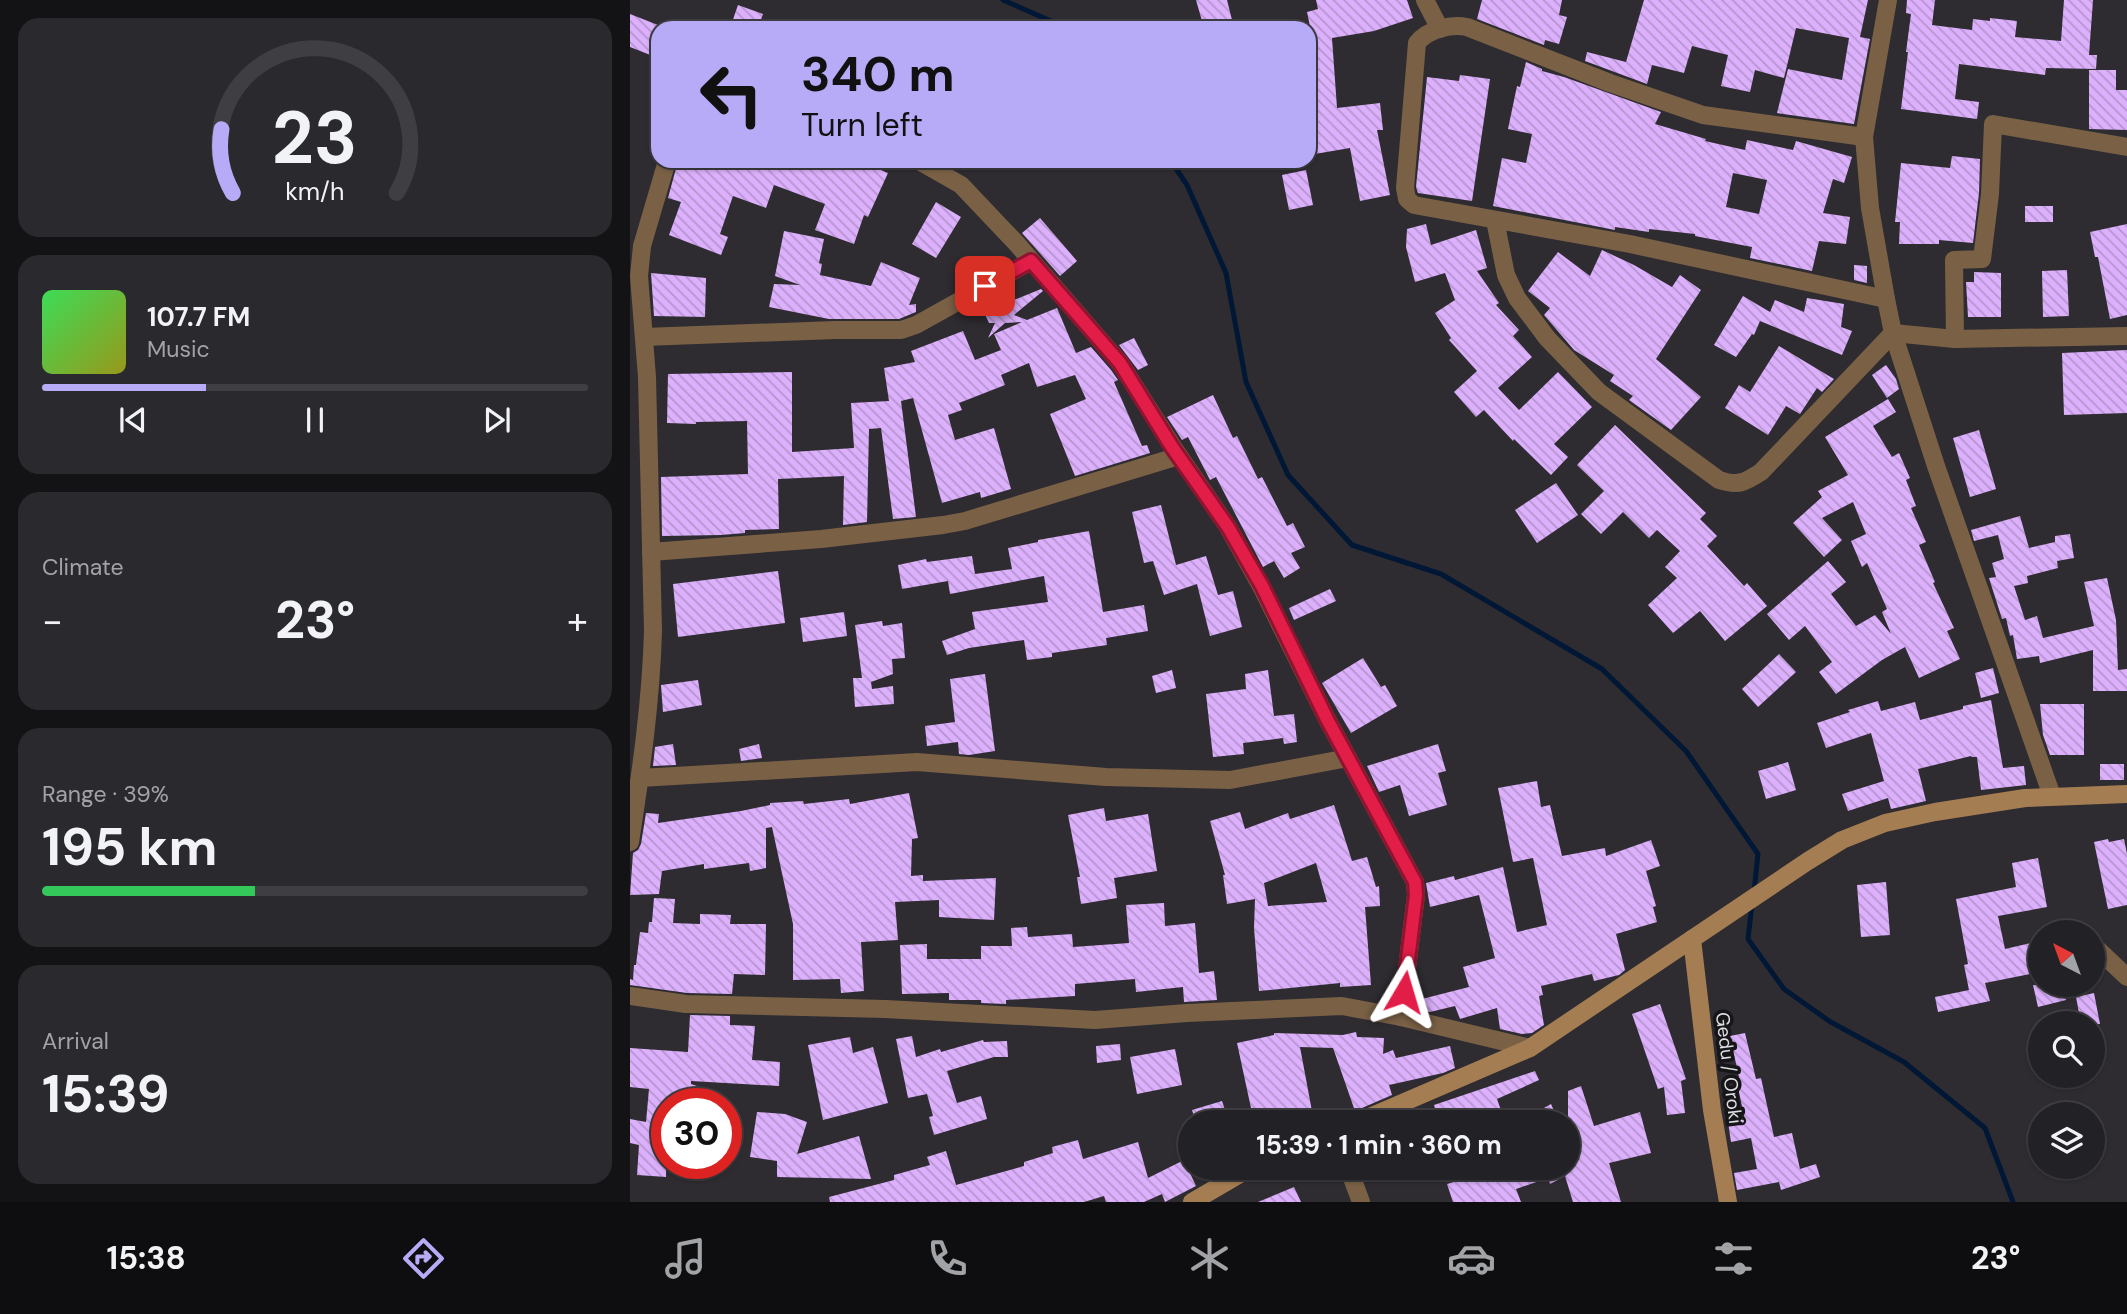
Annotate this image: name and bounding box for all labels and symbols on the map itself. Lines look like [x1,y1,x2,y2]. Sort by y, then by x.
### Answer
pin [955,256,1015,316]
north arrow [2028,920,2105,998]
position arrow [1367,955,1441,1029]
street label: Gedu / Oroki [1710,1011,1748,1125]
speed limit sign: 30 [651,1088,742,1179]

